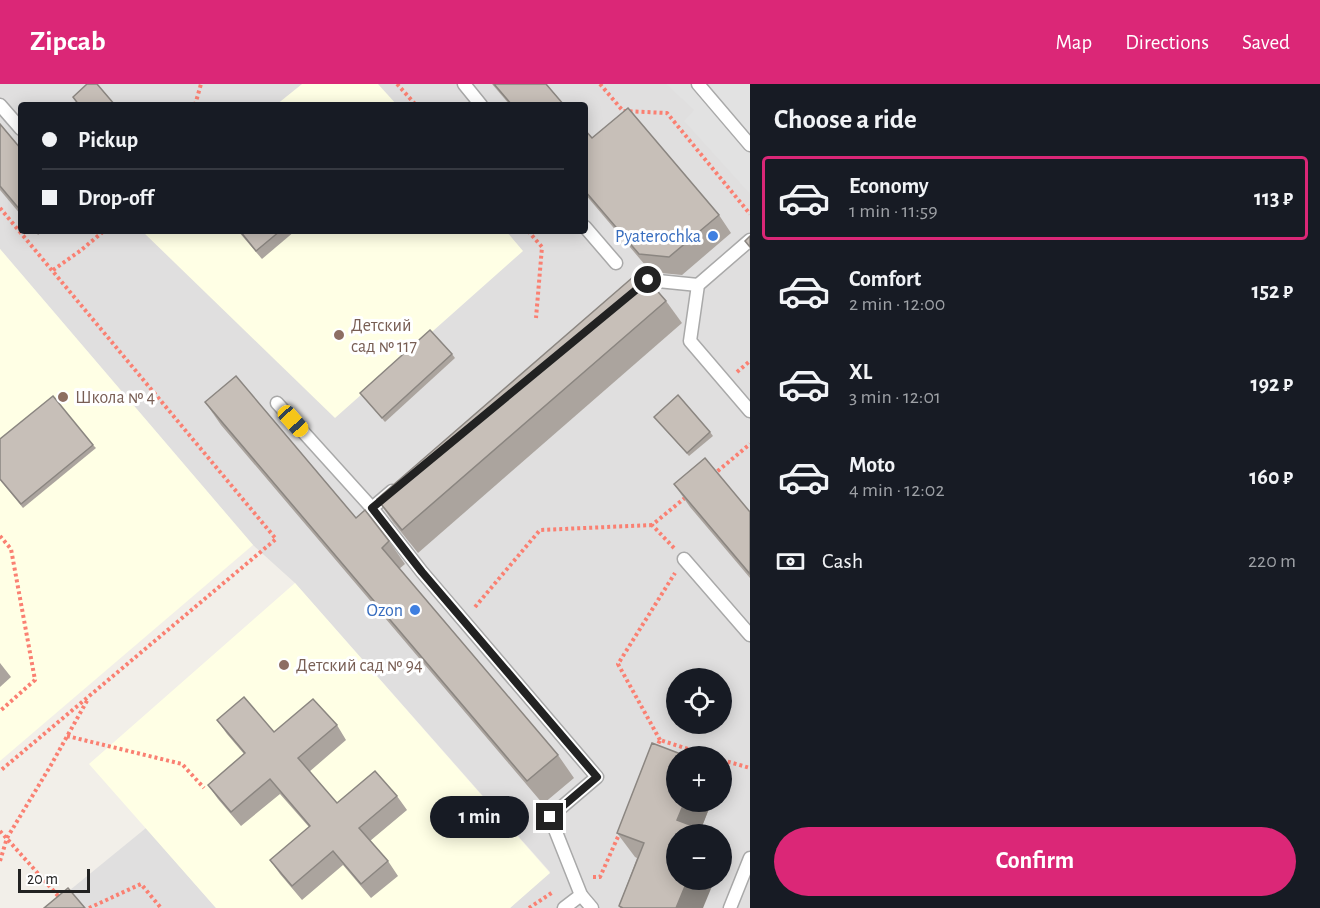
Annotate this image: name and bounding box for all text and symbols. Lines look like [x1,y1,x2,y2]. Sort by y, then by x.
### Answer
text: Zipcab [30,28,106,56]
text: Map [1056,32,1092,53]
text: Directions [1125,32,1209,53]
text: Saved [1242,32,1290,53]
text: Choose a ride [774,106,917,133]
text: Pickup [78,129,138,151]
icon: car [777,171,831,225]
text: Economy [849,175,929,197]
text: Drop-off [78,187,154,209]
text: 113 ₽ [1254,187,1293,209]
text: 1 min · 11:59 [849,201,938,221]
place label: Pyaterochka [615,228,701,246]
marker: Pyaterochka [706,229,720,243]
icon: car [777,264,831,318]
route start [634,266,661,293]
text: Comfort [849,268,921,290]
text: 152 ₽ [1252,280,1293,302]
text: 2 min · 12:00 [849,294,945,314]
place label: Детский сад № 117 [351,317,417,356]
marker: Детский сад № 117 [332,328,346,342]
icon: car [777,357,831,411]
text: XL [849,361,872,383]
text: 192 ₽ [1250,373,1293,395]
text: 3 min · 12:01 [849,387,941,407]
place label: Школа № 4 [75,389,155,407]
marker: Школа № 4 [56,390,70,404]
car [274,402,312,440]
icon: car [777,450,831,504]
text: Moto [849,454,895,476]
text: 160 ₽ [1249,466,1293,488]
text: 4 min · 12:02 [849,480,944,500]
icon: cash [774,545,807,578]
text: Cash [822,550,863,572]
text: 220 m [1248,551,1296,571]
place label: Ozon [366,602,403,620]
marker: Ozon [408,603,422,617]
place label: Детский сад № 94 [296,657,423,675]
marker: Детский сад № 94 [277,658,291,672]
map controls [666,668,732,890]
button: locate [666,668,732,734]
button: + [666,746,732,812]
callout: 1 min [430,796,529,838]
route end [536,803,563,830]
text: 1 min [458,807,501,827]
button: − [666,824,732,890]
button: Confirm [774,827,1296,896]
scale bar [18,866,90,894]
text: 20 m [27,871,58,887]

